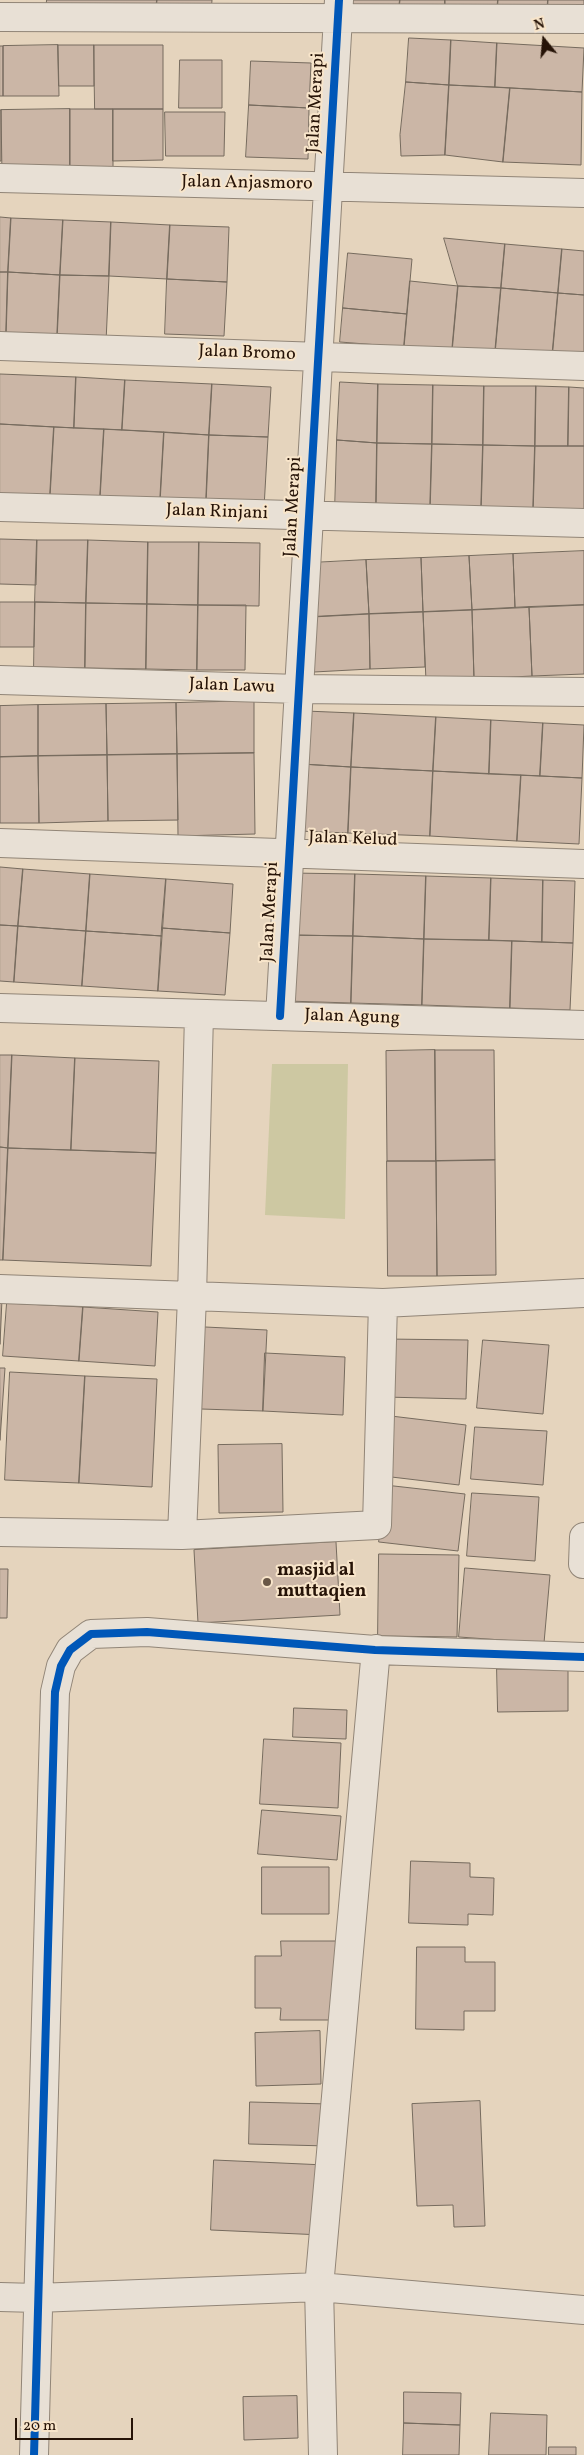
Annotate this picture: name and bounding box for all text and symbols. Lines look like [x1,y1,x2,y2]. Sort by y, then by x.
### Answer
north arrow [519,15,569,65]
text: N [532,15,547,36]
street label: Jalan Merapi [304,52,330,154]
street label: Jalan Anjasmoro [181,172,313,196]
street label: Jalan Bromo [198,342,296,366]
street label: Jalan Merapi [281,456,307,558]
street label: Jalan Rinjani [166,500,268,526]
street label: Jalan Lawu [189,675,275,699]
street label: Jalan Kelud [308,828,398,852]
street label: Jalan Merapi [258,861,284,963]
street label: Jalan Agung [304,1006,400,1030]
place label: masjid al muttaqien [277,1561,366,1604]
marker: masjid al muttaqien [261,1576,273,1588]
scale bar [18,2408,135,2440]
text: 20 m [23,2416,56,2437]

